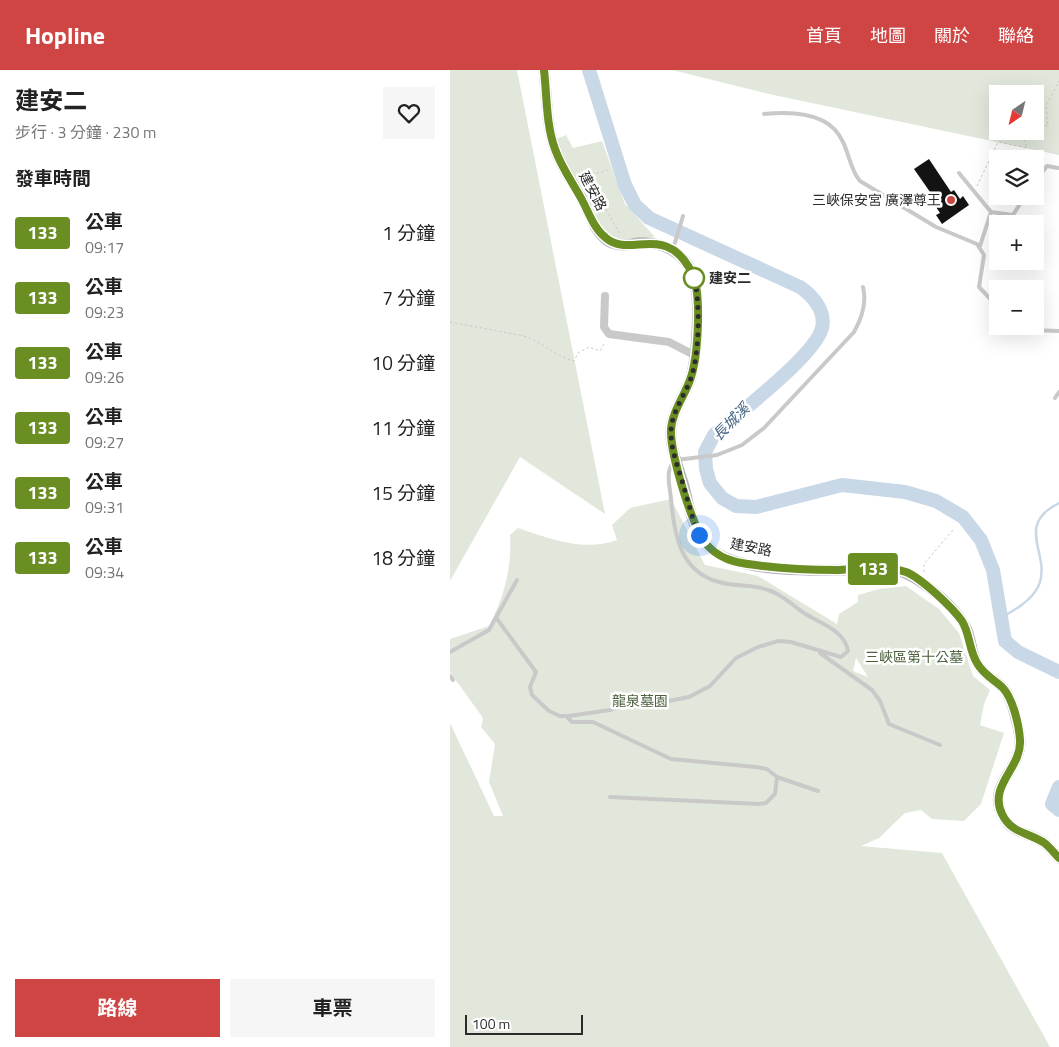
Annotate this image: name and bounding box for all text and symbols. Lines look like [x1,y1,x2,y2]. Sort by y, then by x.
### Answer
text: Hopline [25,17,105,53]
text: 首頁 [806,22,842,49]
text: 地圖 [870,22,906,49]
text: 關於 [934,22,970,49]
text: 聯絡 [998,22,1034,49]
text: 建安二 [15,82,87,118]
north arrow [989,85,1044,140]
map controls [989,85,1044,335]
button: heart [383,87,435,139]
text: 步行 · 3 分鐘 · 230 m [15,120,156,144]
button: layers [989,150,1044,205]
text: 發車時間 [15,163,91,192]
street label: 建安路 [574,167,613,214]
place label: 三峽保安宮 廣澤尊王 [812,189,941,210]
marker: 三峽保安宮 廣澤尊王 [945,194,957,206]
text: 公車 [85,206,123,235]
button: + [989,215,1044,270]
text: 1 分鐘 [382,218,435,247]
text: 133 [27,219,58,246]
text: 09:17 [85,235,124,259]
marker: 建安二 [683,267,705,289]
place label: 建安二 [709,267,751,288]
text: 公車 [85,271,123,300]
button: − [989,280,1044,335]
text: 7 分鐘 [382,283,435,312]
text: 133 [27,284,58,311]
text: 09:23 [85,300,124,324]
text: 公車 [85,336,123,365]
text: 10 分鐘 [372,348,435,377]
text: 133 [27,349,58,376]
text: 09:26 [85,365,124,389]
water label: 長城溪 [707,396,756,446]
text: 公車 [85,401,123,430]
text: 11 分鐘 [372,413,435,442]
text: 133 [27,414,58,441]
text: 09:27 [85,430,124,454]
text: 公車 [85,466,123,495]
text: 15 分鐘 [372,478,435,507]
text: 133 [27,479,58,506]
text: 09:31 [85,495,124,519]
your location [687,523,712,548]
text: 公車 [85,531,123,560]
street label: 建安路 [728,532,774,561]
text: 18 分鐘 [372,543,435,572]
text: 133 [27,544,58,571]
line badge: 133 [844,553,902,585]
text: 133 [858,555,888,582]
text: 09:34 [85,560,124,584]
park label: 三峽區第十公墓 [865,646,963,667]
park label: 龍泉墓園 [612,690,668,711]
button: 路線 [15,979,220,1037]
button: 車票 [230,979,435,1037]
scale bar [465,1012,582,1035]
text: 100 m [472,1013,510,1034]

